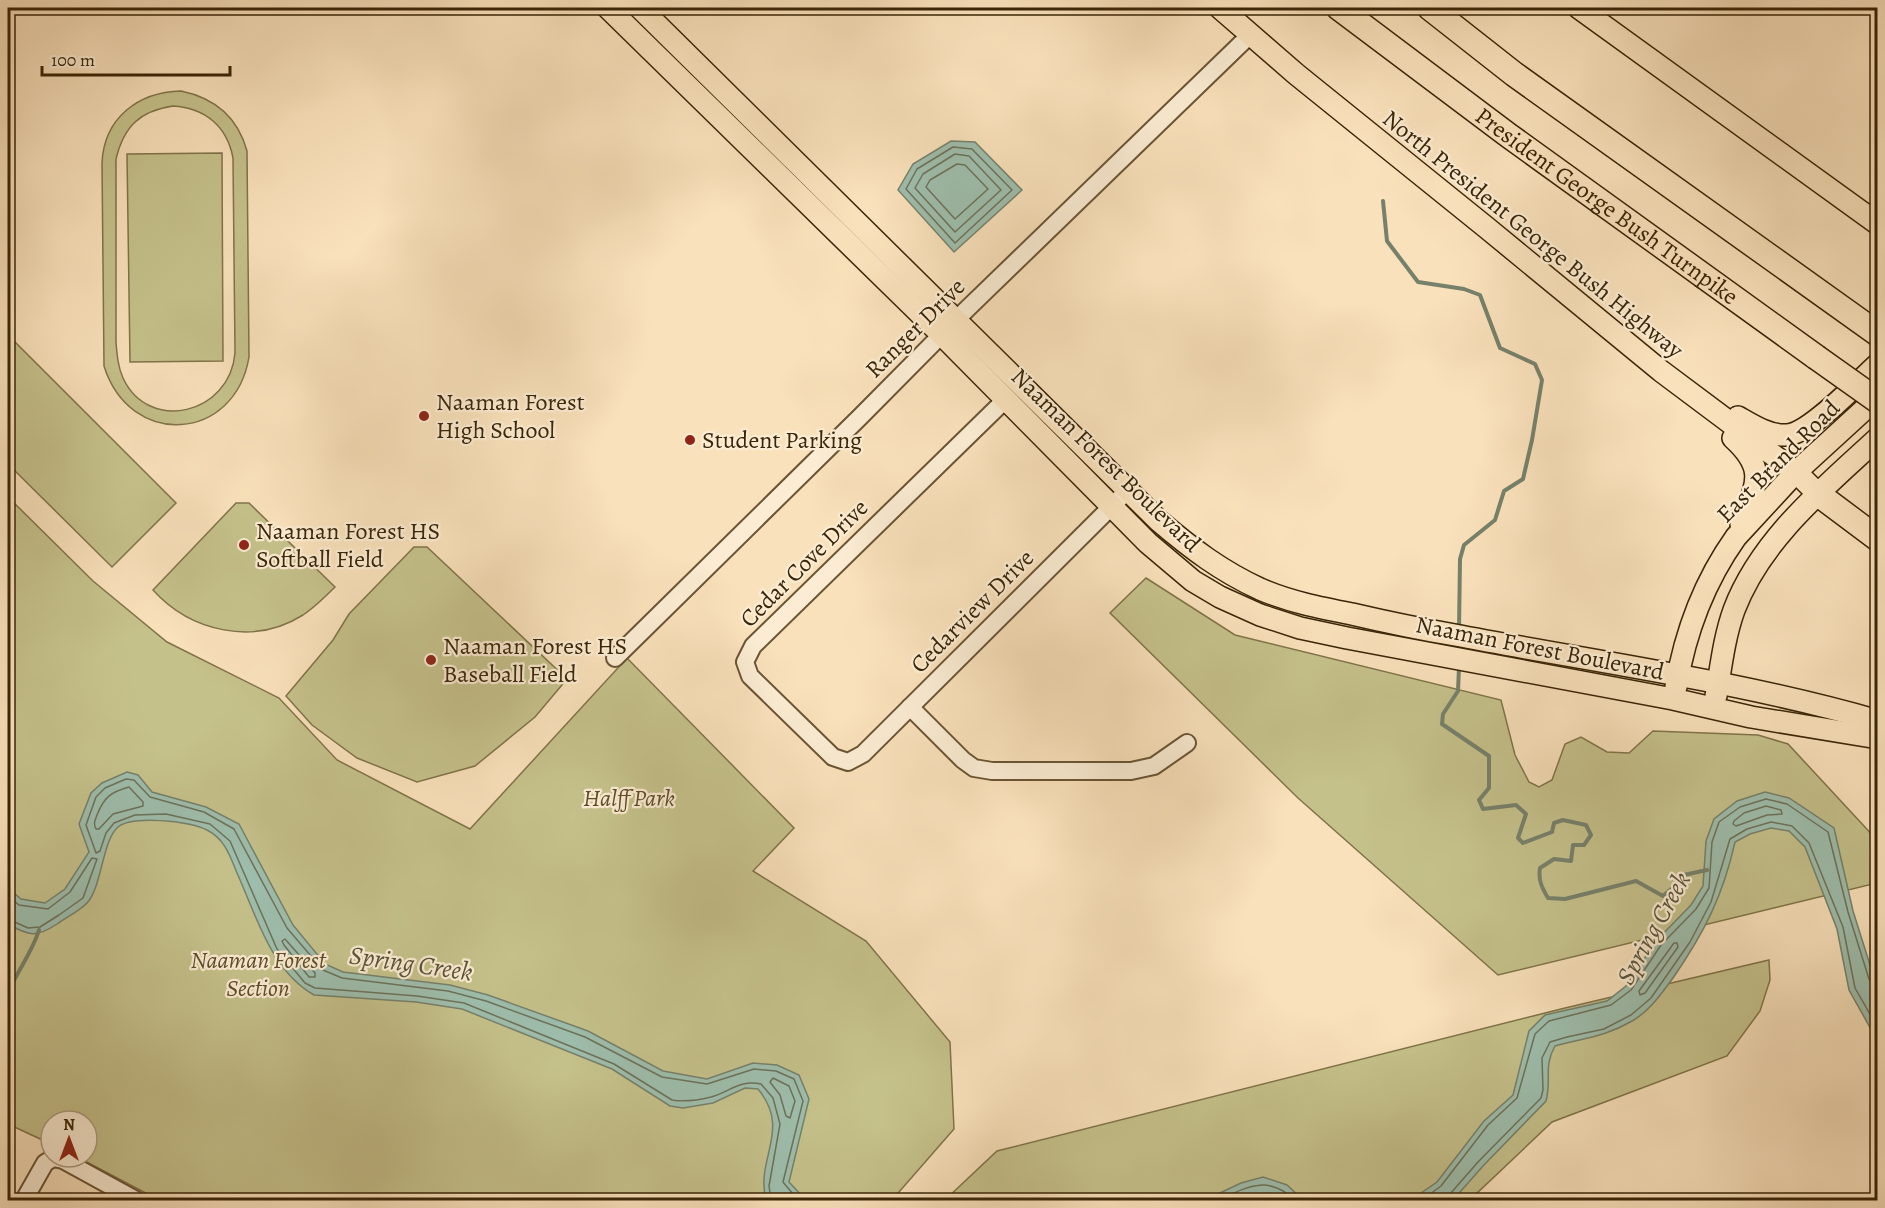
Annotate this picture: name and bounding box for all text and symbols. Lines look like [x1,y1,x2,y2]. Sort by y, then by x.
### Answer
scale bar [42,39,230,77]
text: 100 m [51,48,95,72]
street label: President George Bush Turnpike [1469,100,1745,312]
street label: North President George Bush Highway [1376,102,1690,366]
street label: Ranger Drive [858,271,972,385]
street label: Naaman Forest Boulevard [1004,361,1208,559]
place label: Naaman Forest High School [436,386,585,446]
street label: East Brand Road [1709,392,1847,530]
marker: Naaman Forest High School [417,409,431,423]
place label: Student Parking [702,424,862,456]
marker: Student Parking [683,433,697,447]
street label: Cedar Cove Drive [733,492,875,634]
place label: Naaman Forest HS Softball Field [256,515,440,575]
marker: Naaman Forest HS Softball Field [237,538,251,552]
street label: Cedarview Drive [903,542,1041,680]
street label: Naaman Forest Boulevard [1413,608,1667,688]
place label: Naaman Forest HS Baseball Field [443,630,627,690]
marker: Naaman Forest HS Baseball Field [424,653,438,667]
park label: Halff Park [583,782,675,814]
water label: Spring Creek [1608,866,1699,991]
water label: Spring Creek [347,938,475,989]
park label: Naaman Forest Section [190,944,327,1004]
north arrow [39,1109,99,1169]
text: N [63,1114,75,1136]

